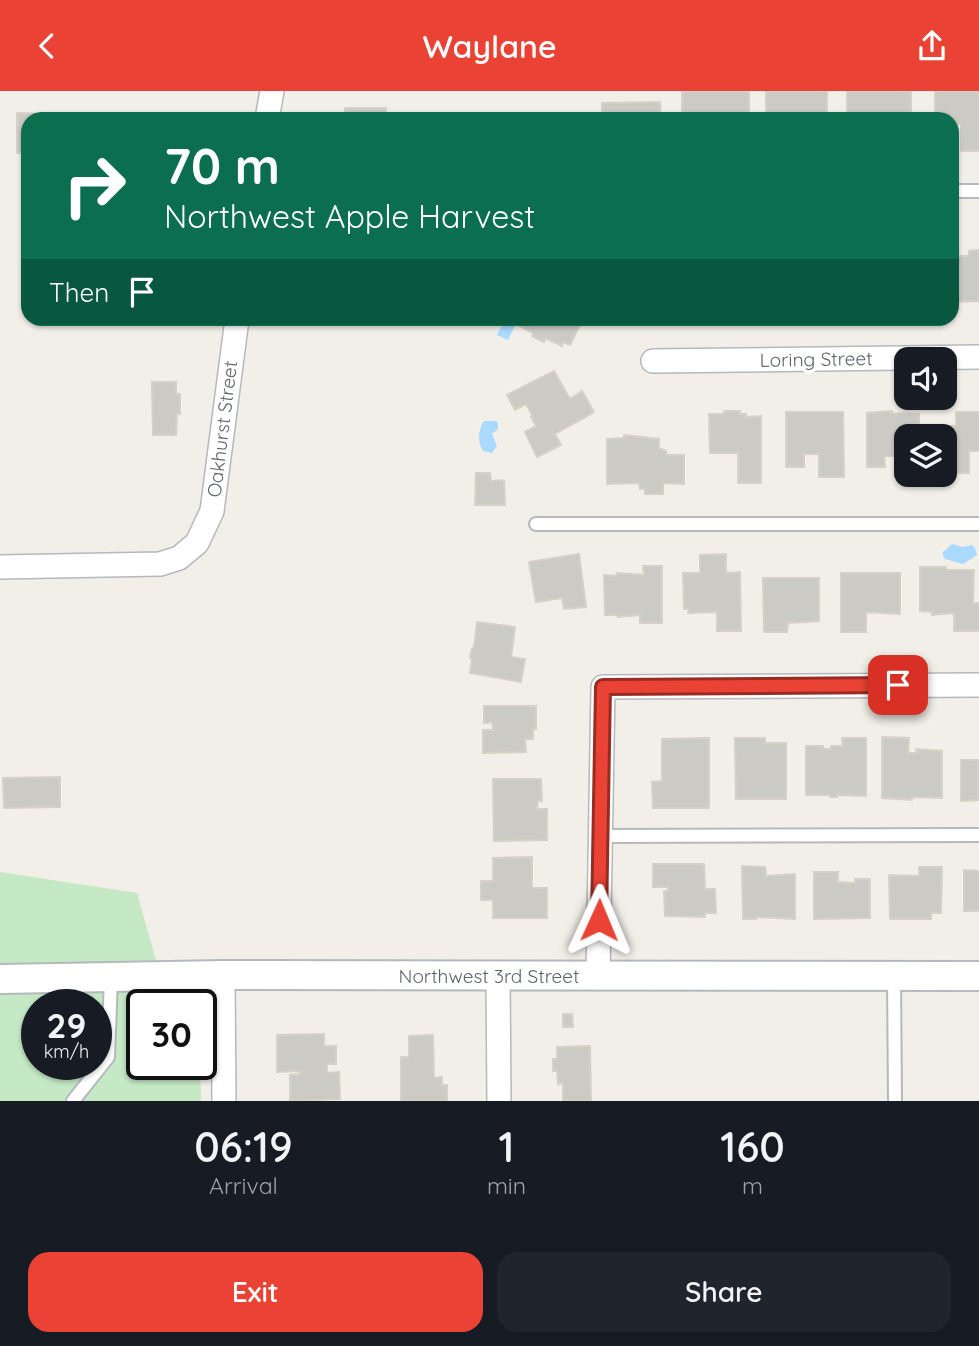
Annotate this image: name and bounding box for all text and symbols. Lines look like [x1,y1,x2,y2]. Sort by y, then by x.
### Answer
text: Waylane [422,26,557,66]
icon: back [28,27,66,65]
icon: share [913,27,951,65]
text: 70 m [164,135,280,196]
icon: right [49,140,140,231]
text: Northwest Apple Harvest [164,196,535,236]
icon: arrive [123,273,161,311]
text: Then [49,276,109,309]
street label: Loring Street [759,346,873,372]
map controls [894,347,957,487]
button: sound [894,347,957,410]
street label: Oakhurst Street [202,359,242,499]
button: layers [894,424,957,487]
pin [868,655,928,715]
icon: arrive [879,666,917,704]
position arrow [562,883,636,957]
street label: Northwest 3rd Street [399,964,579,988]
speed limit sign: 30 [126,989,217,1080]
text: 29 [47,1003,86,1047]
text: km/h [44,1040,89,1063]
text: 06:19 [194,1120,293,1173]
text: 1 [498,1120,515,1173]
text: 160 [720,1120,785,1173]
text: Arrival [209,1171,278,1200]
text: min [487,1171,526,1200]
text: m [742,1171,763,1200]
button: Exit [28,1252,483,1332]
button: Share [497,1252,951,1332]

